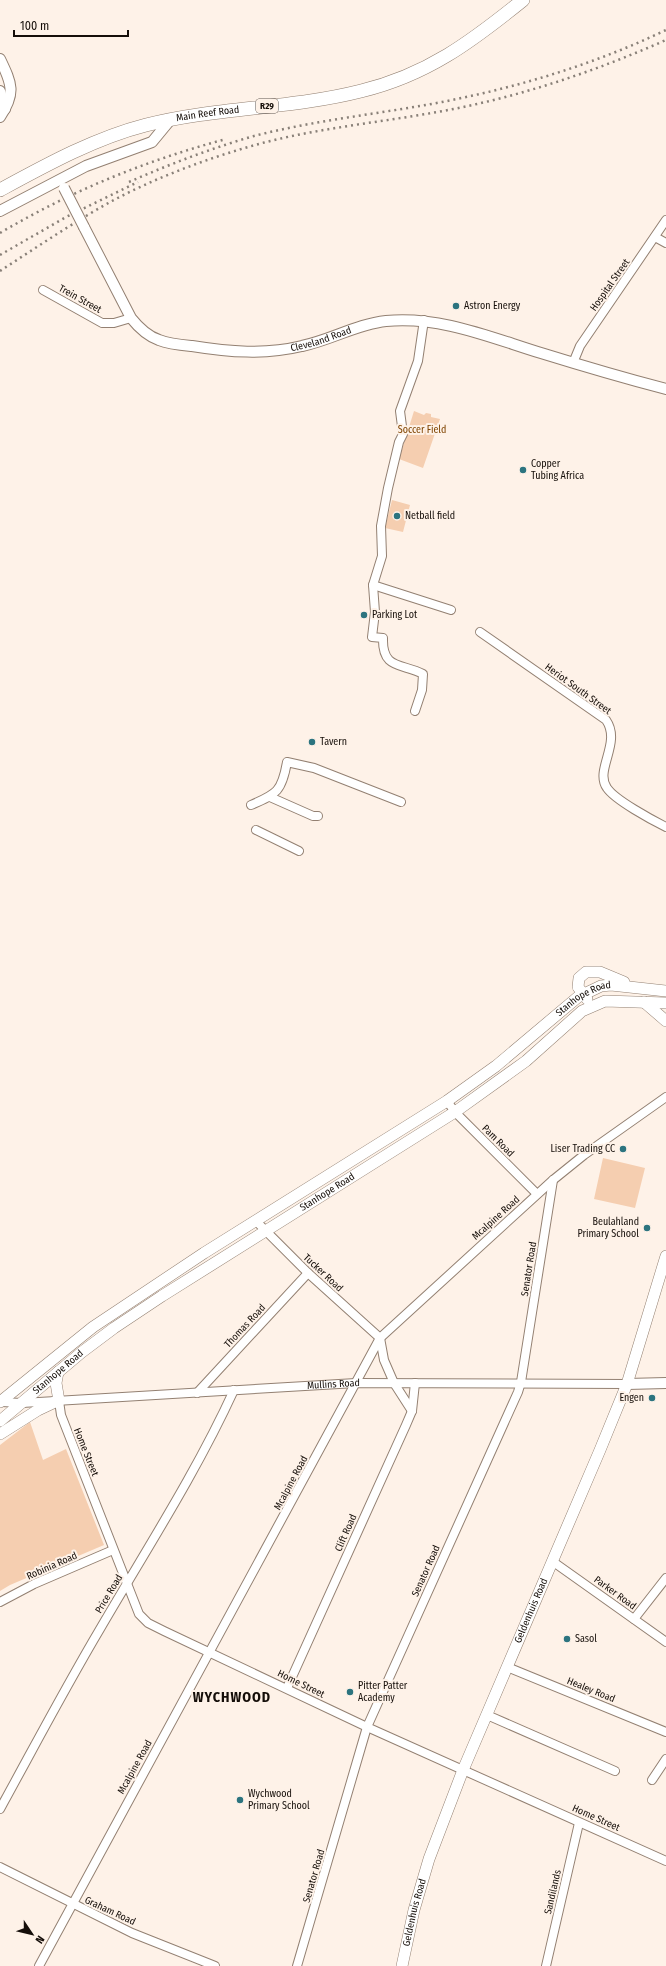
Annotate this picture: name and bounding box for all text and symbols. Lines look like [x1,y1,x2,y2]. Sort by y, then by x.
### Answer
scale bar [14,12,128,38]
text: 100 m [20,19,49,33]
road number: R29 [256,99,278,113]
street label: Main Reef Road [175,104,240,124]
street label: Hospital Street [588,256,633,313]
street label: Trein Street [56,282,104,316]
place label: Astron Energy [464,300,521,312]
marker: Astron Energy [451,301,461,311]
street label: Cleveland Road [290,324,353,354]
park label: Soccer Field [398,424,446,436]
place label: Copper Tubing Africa [531,458,584,482]
marker: Copper Tubing Africa [518,465,528,475]
place label: Netball field [405,510,455,522]
marker: Netball field [392,511,402,521]
place label: Parking Lot [372,609,418,621]
marker: Parking Lot [359,610,369,620]
street label: Heriot South Street [543,661,614,717]
place label: Tavern [320,736,347,748]
marker: Tavern [307,737,317,747]
street label: Stanhope Road [553,979,611,1019]
street label: Pam Road [479,1122,517,1160]
place label: Liser Trading CC [550,1143,615,1155]
marker: Liser Trading CC [618,1144,628,1154]
street label: Stanhope Road [298,1171,357,1214]
street label: Mcalpine Road [470,1194,522,1242]
place label: Beulahland Primary School [577,1216,639,1240]
marker: Beulahland Primary School [642,1223,652,1233]
street label: Senator Road [519,1241,539,1297]
street label: Tucker Road [301,1252,345,1294]
street label: Thomas Road [222,1302,268,1350]
street label: Stanhope Road [30,1347,86,1397]
street label: Mullins Road [307,1377,360,1392]
place label: Engen [619,1392,644,1404]
marker: Engen [647,1393,657,1403]
street label: Home Street [71,1426,101,1479]
street label: Mcalpine Road [272,1454,310,1512]
street label: Clift Road [332,1512,360,1554]
street label: Senator Road [409,1543,443,1599]
street label: Robinia Road [25,1550,79,1582]
street label: Price Road [93,1572,125,1616]
street label: Parker Road [592,1574,638,1612]
street label: Geldenhuis Road [512,1576,550,1645]
place label: Sasol [575,1633,597,1645]
marker: Sasol [562,1634,572,1644]
street label: Home Street [275,1667,327,1701]
street label: Healey Road [565,1675,617,1705]
place label: Pitter Patter Academy [358,1680,408,1704]
marker: Pitter Patter Academy [345,1687,355,1697]
district label: WYCHWOOD [193,1689,271,1706]
street label: Mcalpine Road [115,1738,155,1796]
place label: Wychwood Primary School [248,1788,310,1812]
marker: Wychwood Primary School [235,1795,245,1805]
street label: Home Street [570,1802,622,1834]
street label: Senator Road [301,1848,327,1904]
street label: Sandilands [542,1869,564,1915]
street label: Geldenhuis Road [400,1877,429,1947]
street label: Graham Road [83,1894,137,1928]
north arrow [12,1914,52,1954]
text: N [33,1933,47,1946]

